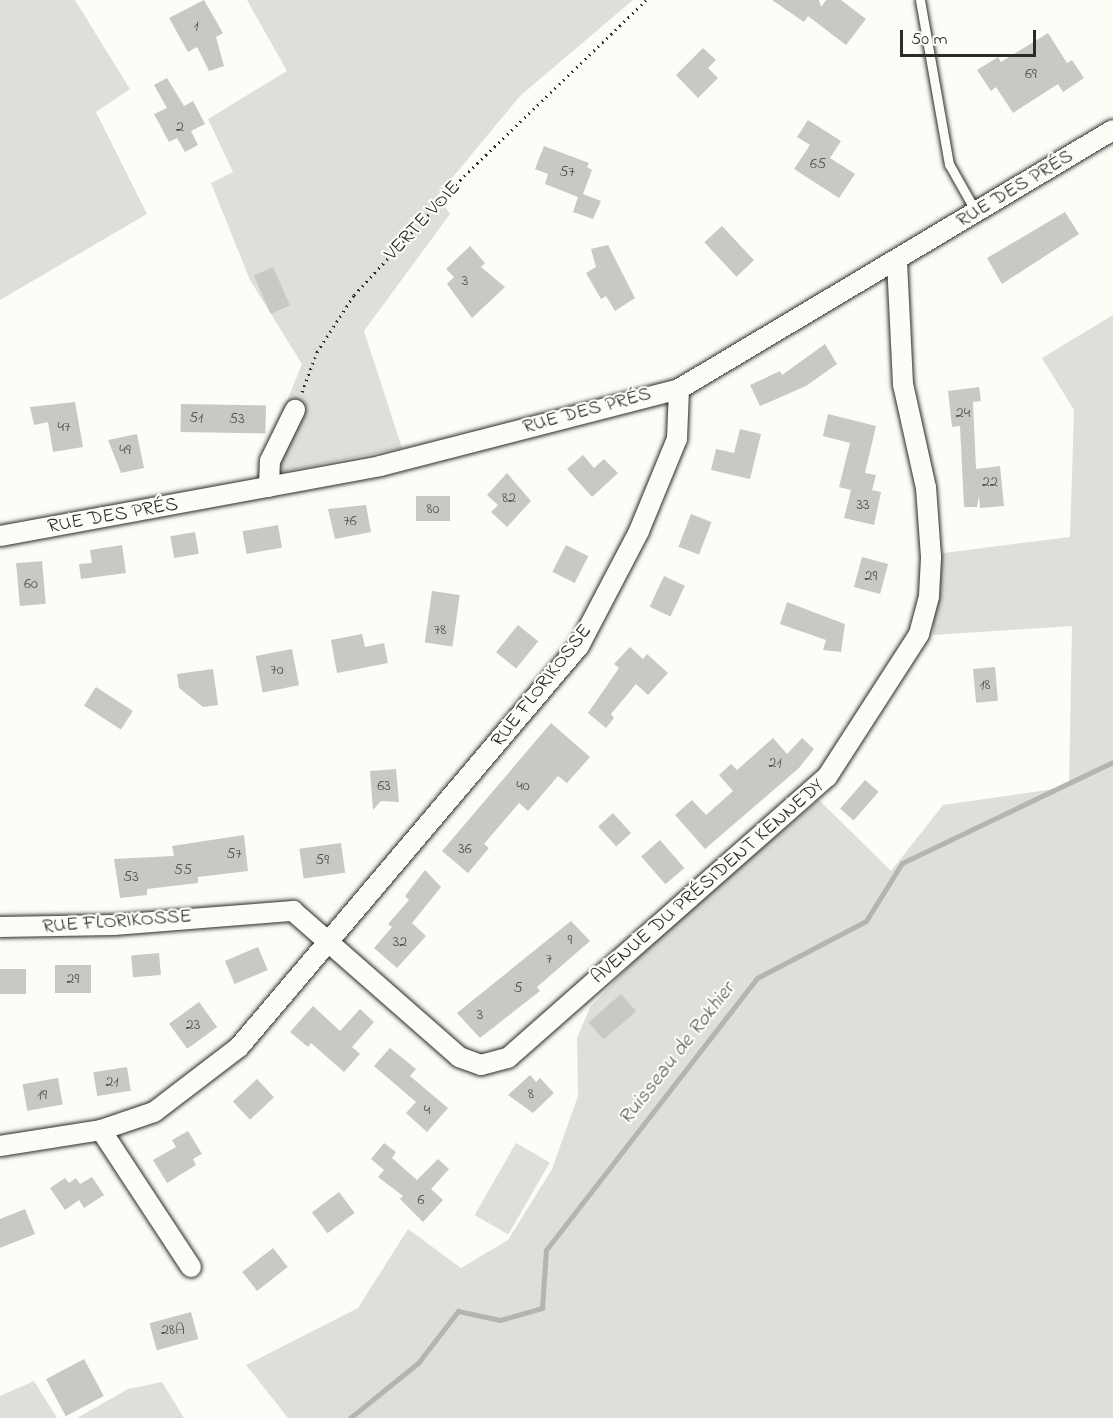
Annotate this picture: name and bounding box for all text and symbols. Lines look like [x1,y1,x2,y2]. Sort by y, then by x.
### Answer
house number: 1 [193,16,199,36]
scale bar [903,18,1040,56]
text: 50 m [911,27,948,53]
house number: 69 [1025,64,1037,84]
house number: 2 [176,117,184,137]
street label: RUE DES PRÉS [952,145,1078,233]
house number: 65 [810,154,826,174]
house number: 57 [559,162,575,182]
street label: VERTE VOIE [380,176,466,266]
house number: 3 [462,271,468,291]
street label: RUE DES PRÉS [520,382,654,440]
house number: 24 [956,403,970,423]
house number: 51 [189,408,203,428]
house number: 53 [229,409,245,429]
house number: 47 [57,417,71,437]
house number: 49 [119,440,131,460]
house number: 22 [982,472,998,492]
house number: 82 [502,488,516,508]
street label: RUE DES PRÉS [46,493,180,539]
house number: 33 [856,495,870,515]
house number: 80 [427,499,439,519]
house number: 76 [343,511,357,531]
house number: 29 [865,566,877,586]
house number: 60 [24,574,38,594]
house number: 78 [434,620,446,640]
street label: RUE FLORIKOSSE [487,620,597,752]
house number: 70 [270,660,284,680]
house number: 18 [979,675,991,695]
house number: 21 [768,753,782,773]
street label: AVENUE DU PRÉSIDENT KENNEDY [587,774,829,990]
house number: 63 [377,776,391,796]
house number: 40 [516,776,530,796]
house number: 36 [458,839,472,859]
house number: 57 [226,844,242,864]
house number: 59 [315,850,329,870]
house number: 55 [174,860,192,880]
house number: 53 [123,867,139,887]
street label: RUE FLORIKOSSE [42,905,192,939]
house number: 9 [568,930,572,950]
house number: 32 [393,932,407,952]
house number: 7 [546,949,552,969]
house number: 29 [67,969,79,989]
house number: 5 [513,978,523,998]
water label: Ruisseau de Rokhier [614,978,740,1130]
house number: 3 [477,1005,483,1025]
house number: 23 [186,1015,200,1035]
house number: 21 [105,1072,119,1092]
house number: 8 [528,1084,534,1104]
house number: 19 [37,1085,47,1105]
house number: 4 [424,1100,430,1120]
house number: 6 [417,1190,425,1210]
house number: 28A [161,1320,185,1340]

